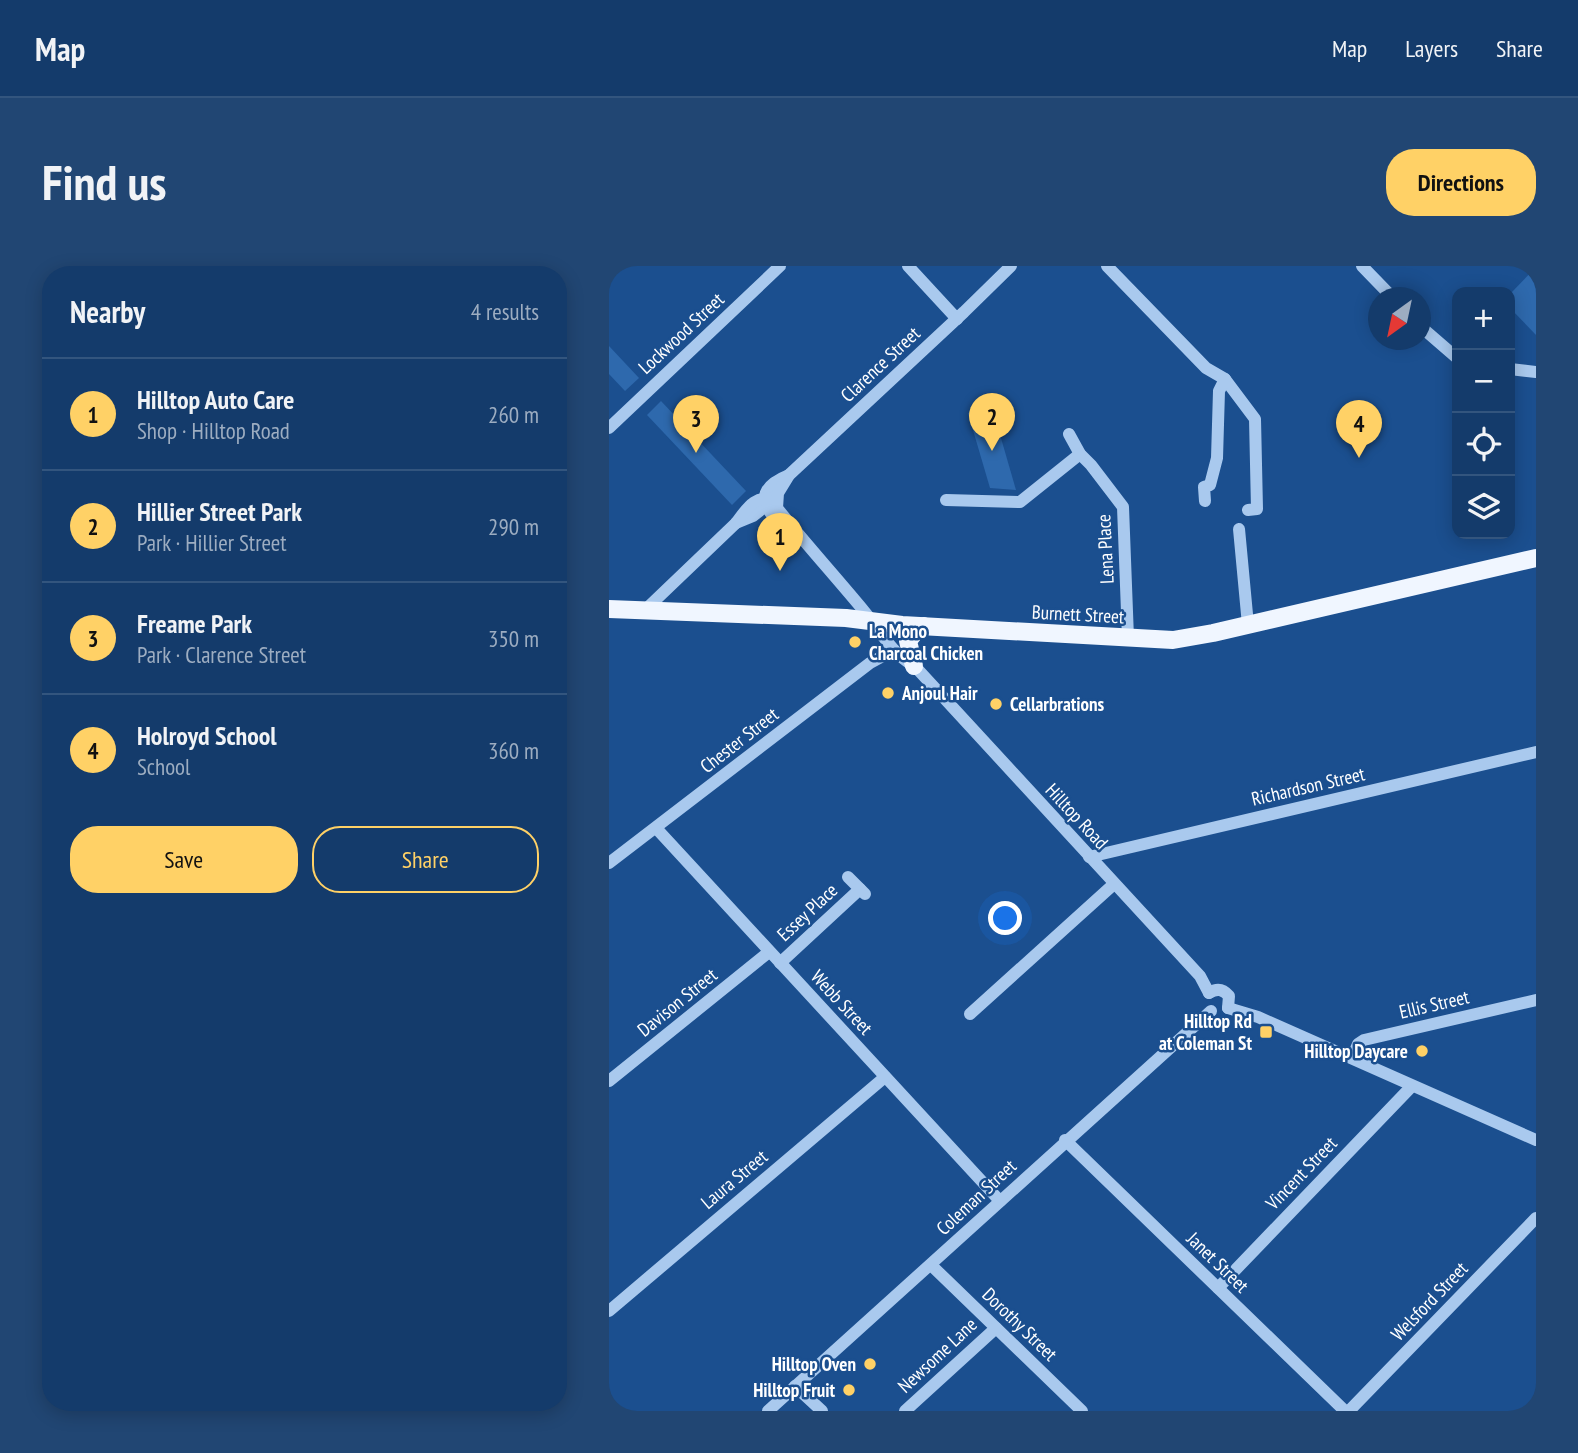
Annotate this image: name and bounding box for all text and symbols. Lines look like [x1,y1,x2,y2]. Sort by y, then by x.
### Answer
text: Map [35,27,85,70]
text: Map [1332,33,1367,64]
text: Layers [1405,33,1458,64]
text: Share [1496,33,1543,64]
button: Directions [1386,149,1536,216]
text: Find us [42,150,166,214]
street label: Lockwood Street [633,287,729,379]
north arrow [1368,287,1431,350]
map controls [1452,287,1515,539]
button: + [1452,287,1515,350]
text: Nearby [70,292,145,331]
text: 4 results [471,297,539,326]
street label: Clarence Street [835,321,925,407]
button: − [1452,350,1515,413]
text: Hilltop Auto Care [137,383,294,416]
pin: 2 [969,393,1015,451]
pin: 3 [673,395,719,453]
text: 1 [88,400,99,429]
text: 260 m [488,400,539,429]
pin: 4 [1336,400,1382,458]
button: locate [1452,413,1515,476]
text: Shop · Hilltop Road [137,416,290,445]
button: layers [1452,476,1515,539]
text: Hillier Street Park [137,495,302,528]
text: 2 [88,512,99,541]
text: 290 m [488,512,539,541]
pin: 1 [757,513,803,571]
street label: Lena Place [1091,513,1119,584]
text: Park · Hillier Street [137,528,287,557]
street label: Burnett Street [1031,600,1126,628]
text: Freame Park [137,607,252,640]
place label: La Mono Charcoal Chicken [869,619,983,665]
text: 3 [88,624,99,653]
text: 350 m [488,624,539,653]
marker: La Mono Charcoal Chicken [847,634,863,650]
text: Park · Clarence Street [137,640,306,669]
place label: Anjoul Hair [901,681,978,705]
marker: Anjoul Hair [880,685,896,701]
place label: Cellarbrations [1010,692,1105,716]
marker: Cellarbrations [988,696,1004,712]
street label: Chester Street [695,701,784,778]
text: Holroyd School [137,719,277,752]
text: 4 [88,736,99,765]
text: 360 m [488,736,539,765]
text: School [137,752,190,781]
street label: Richardson Street [1249,761,1368,811]
street label: Hilltop Road [1041,778,1113,854]
button: Save [70,826,298,893]
button: Share [312,826,539,893]
street label: Essey Place [772,878,842,946]
your location [988,901,1022,935]
street label: Davison Street [632,962,722,1041]
street label: Webb Street [806,965,879,1040]
street label: Ellis Street [1397,984,1472,1024]
place label: Hilltop Rd at Coleman St [1159,1009,1252,1055]
marker: Hilltop Rd at Coleman St [1258,1024,1274,1040]
place label: Hilltop Daycare [1304,1039,1408,1063]
marker: Hilltop Daycare [1414,1043,1430,1059]
street label: Vincent Street [1260,1131,1342,1215]
street label: Laura Street [696,1144,773,1214]
street label: Coleman Street [931,1153,1021,1240]
street label: Janet Street [1181,1226,1255,1298]
street label: Welsford Street [1385,1256,1473,1345]
street label: Dorothy Street [977,1282,1063,1366]
street label: Newsome Lane [892,1312,982,1398]
place label: Hilltop Oven [772,1352,856,1376]
marker: Hilltop Oven [862,1356,878,1372]
place label: Hilltop Fruit [753,1378,835,1402]
marker: Hilltop Fruit [841,1382,857,1398]

